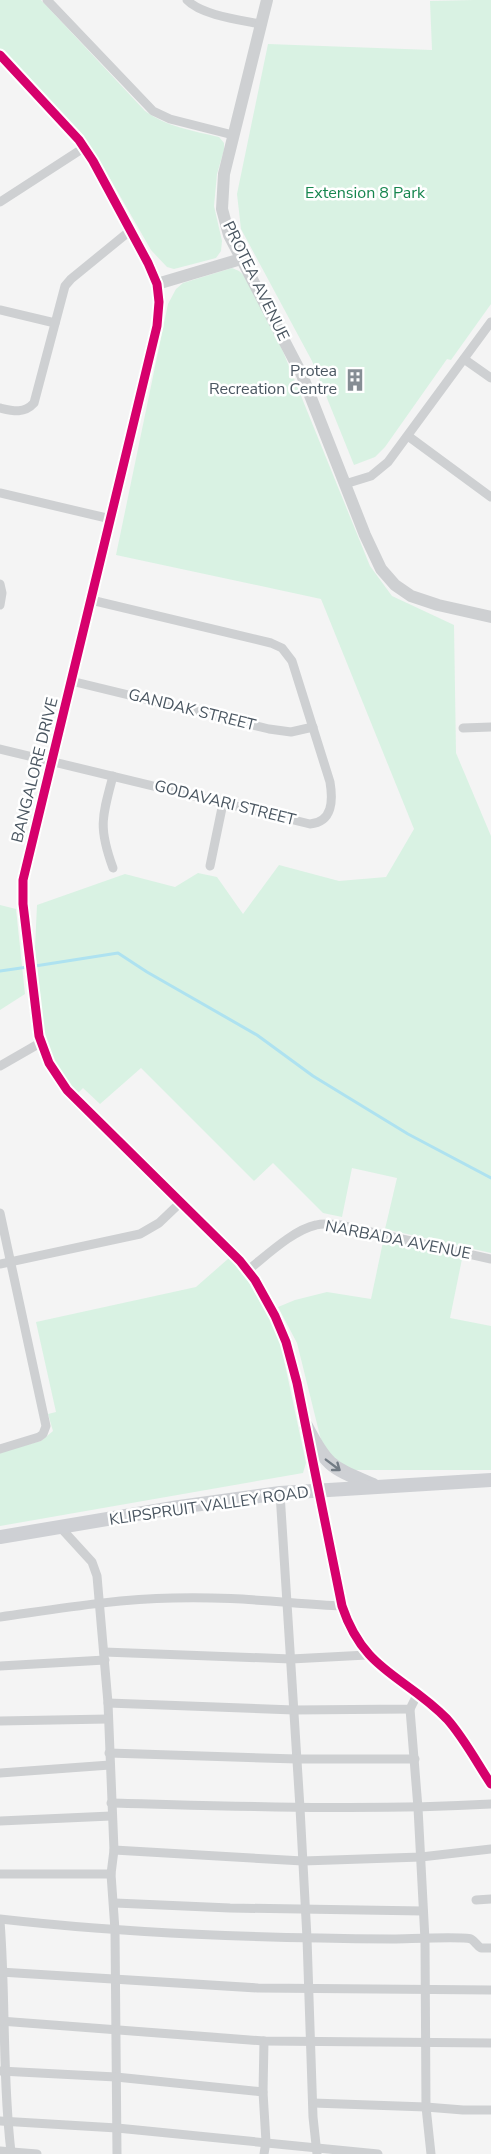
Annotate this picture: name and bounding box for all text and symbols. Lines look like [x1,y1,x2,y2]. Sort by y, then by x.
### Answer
park label: Extension 8 Park [305,182,426,204]
street label: PROTEA AVENUE [217,217,295,345]
place label: Protea Recreation Centre [209,360,337,400]
building icon: Protea Recreation Centre [342,367,368,393]
street label: GANDAK STREET [126,684,258,737]
street label: BANGALORE DRIVE [6,695,64,845]
street label: GODAVARI STREET [152,775,298,831]
street label: NARBADA AVENUE [323,1215,473,1265]
one-way arrow [324,1459,340,1471]
street label: KLIPSPRUIT VALLEY ROAD [108,1481,310,1531]

